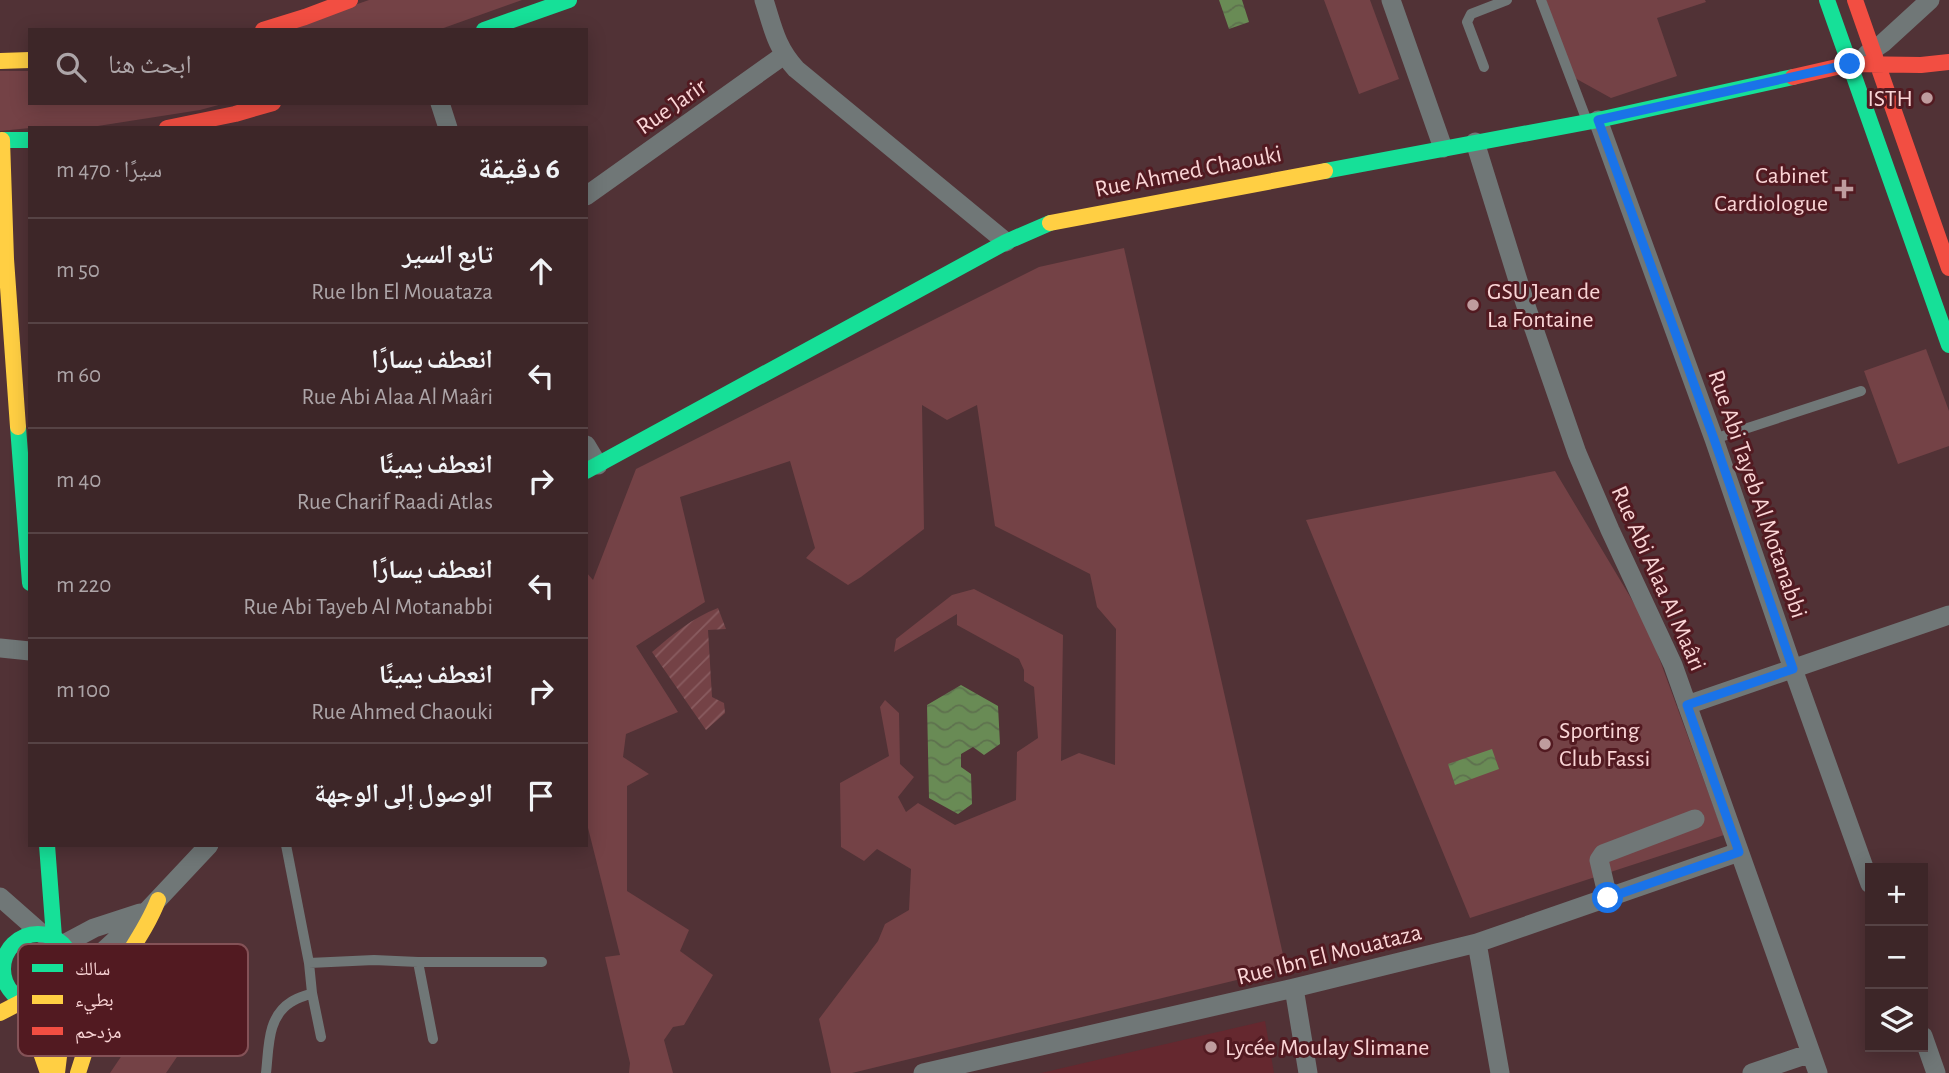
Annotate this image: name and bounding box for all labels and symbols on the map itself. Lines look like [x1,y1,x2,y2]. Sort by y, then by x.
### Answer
route end [1834,48,1865,79]
street label: Rue Jarir [632,74,711,139]
place label: ISTH [1867,87,1913,111]
marker: ISTH [1919,90,1935,106]
street label: Rue Ahmed Chaouki [1093,142,1284,202]
place label: Cabinet Cardiologue [1714,164,1828,216]
marker: Cabinet Cardiologue [1834,179,1854,199]
place label: GSU Jean de La Fontaine [1487,280,1600,332]
marker: GSU Jean de La Fontaine [1465,297,1481,313]
street label: Rue Abi Tayeb Al Motanabbi [1703,367,1811,622]
street label: Rue Abi Alaa Al Maâri [1606,482,1710,675]
place label: Sporting Club Fassi [1559,719,1650,771]
marker: Sporting Club Fassi [1537,736,1553,752]
route start [1592,882,1623,913]
street label: Rue Ibn El Mouataza [1234,920,1424,990]
legend [18,944,248,1056]
text: سالك [75,960,110,979]
text: بطيء [75,991,114,1015]
text: مزدحم [75,1023,121,1044]
place label: Lycée Moulay Slimane [1225,1036,1429,1060]
marker: Lycée Moulay Slimane [1203,1039,1219,1055]

